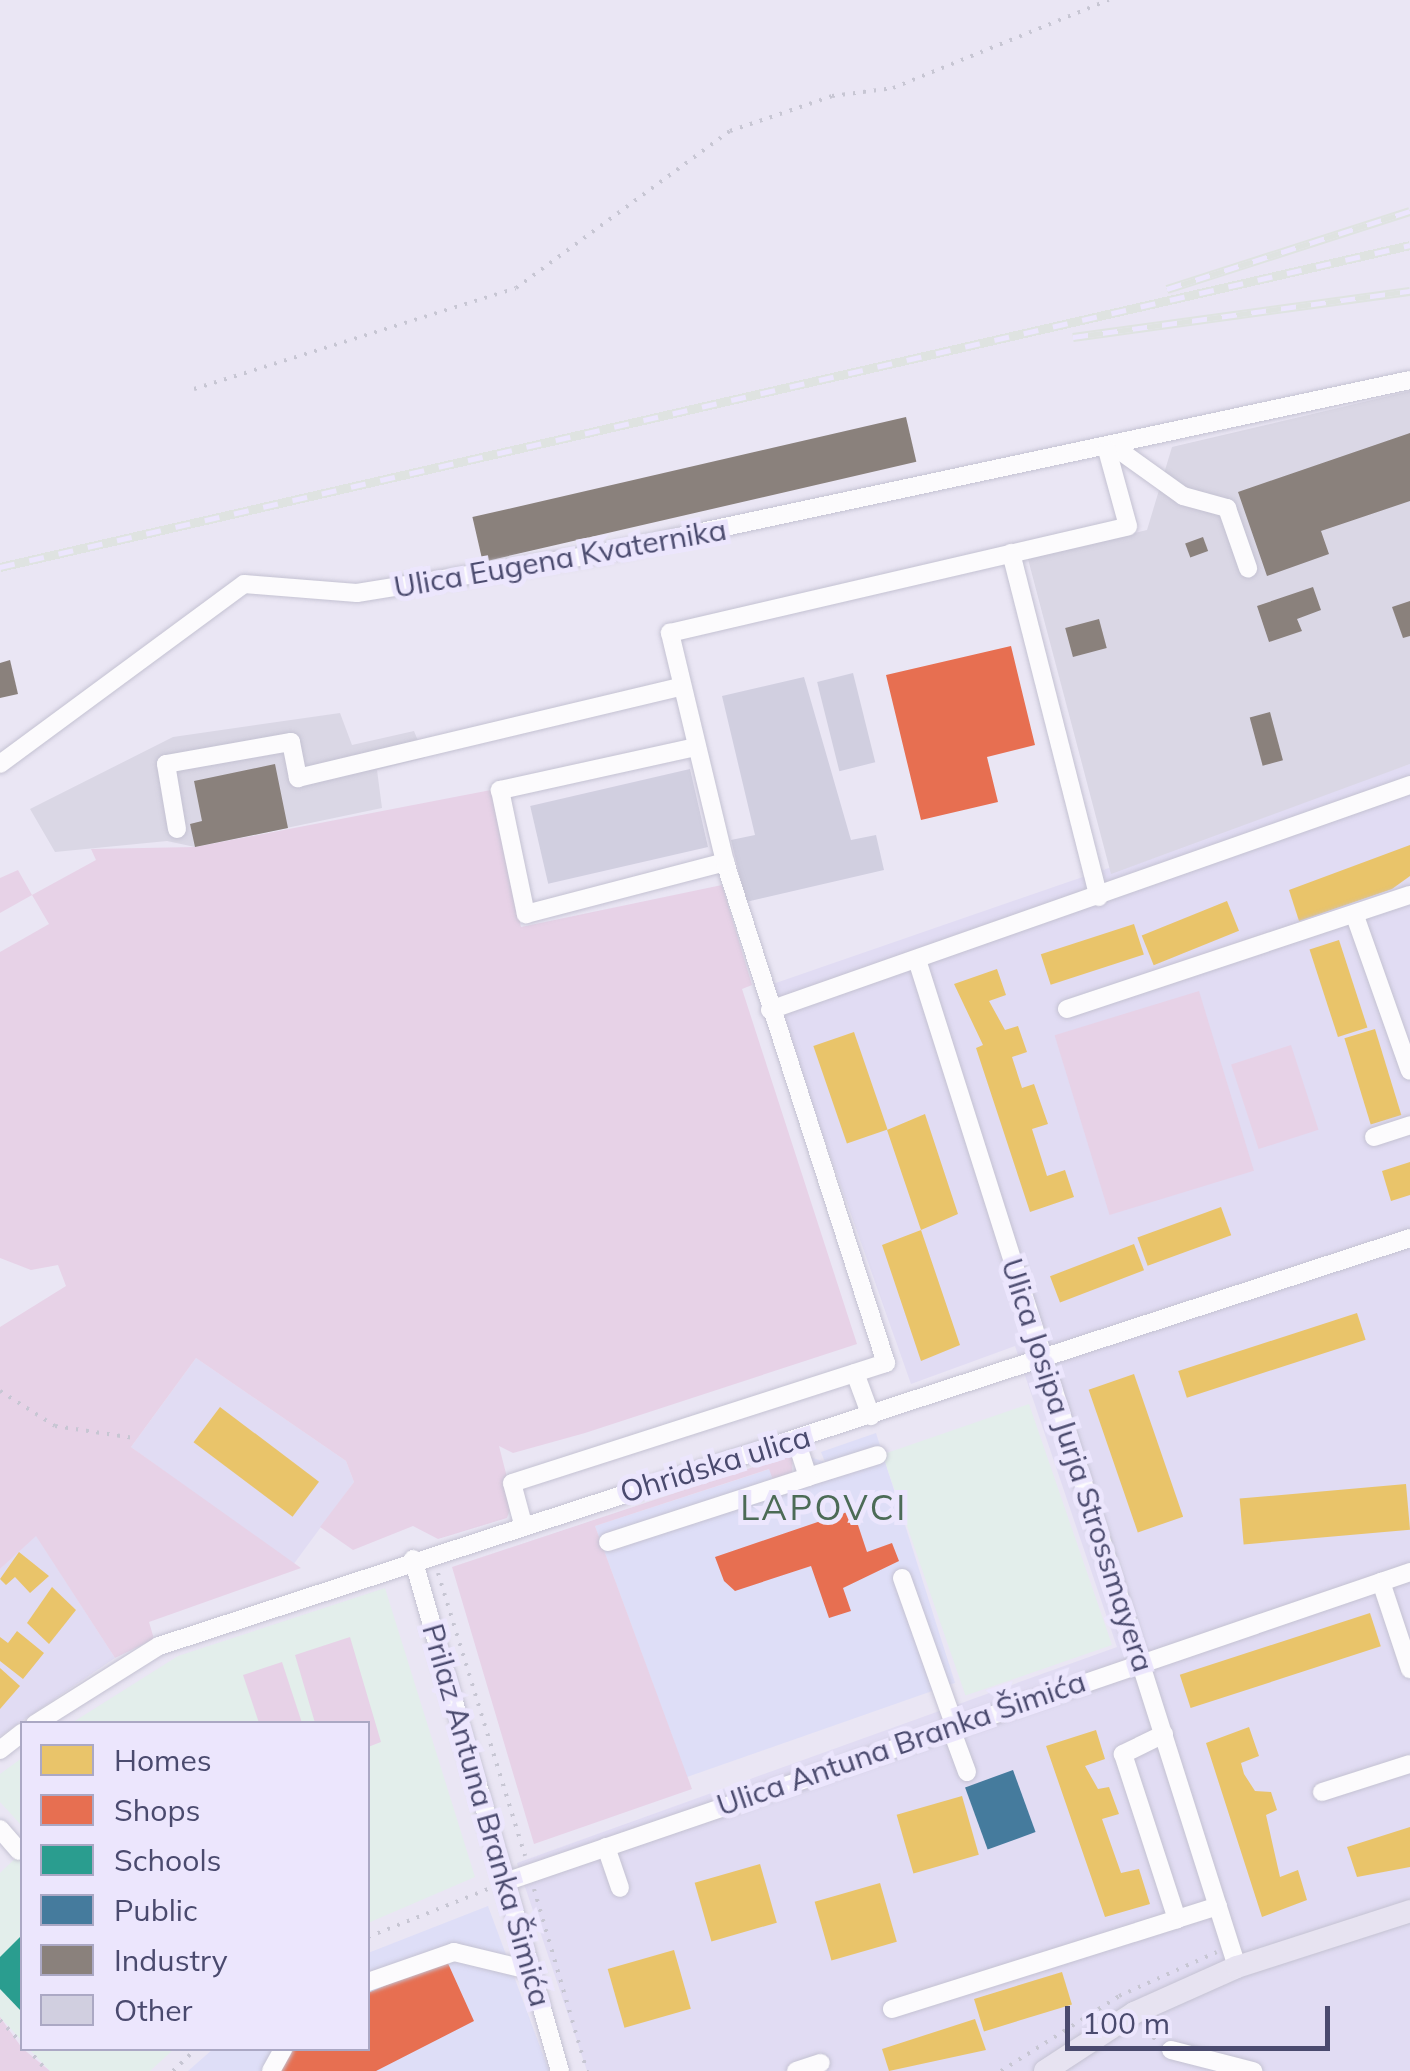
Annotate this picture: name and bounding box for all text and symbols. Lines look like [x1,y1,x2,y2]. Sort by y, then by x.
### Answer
street label: Ulica Eugena Kvaternika [391,511,729,605]
street label: Ulica Josipa Jurja Strossmayera [994,1254,1162,1676]
street label: Ohridska ulica [615,1418,815,1510]
district label: LAPOVCI [740,1486,908,1528]
street label: Prilaz Antuna Branka Šimića [415,1619,559,2011]
street label: Ulica Antuna Branka Šimića [712,1663,1090,1823]
legend [20,1721,370,2051]
text: Homes [114,1741,212,1779]
text: Shops [114,1791,200,1829]
text: Schools [114,1841,221,1879]
text: Public [114,1891,198,1929]
text: Industry [114,1941,228,1979]
scale bar [1070,1986,1335,2048]
text: Other [114,1991,192,2029]
text: 100 m [1082,2004,1170,2042]

